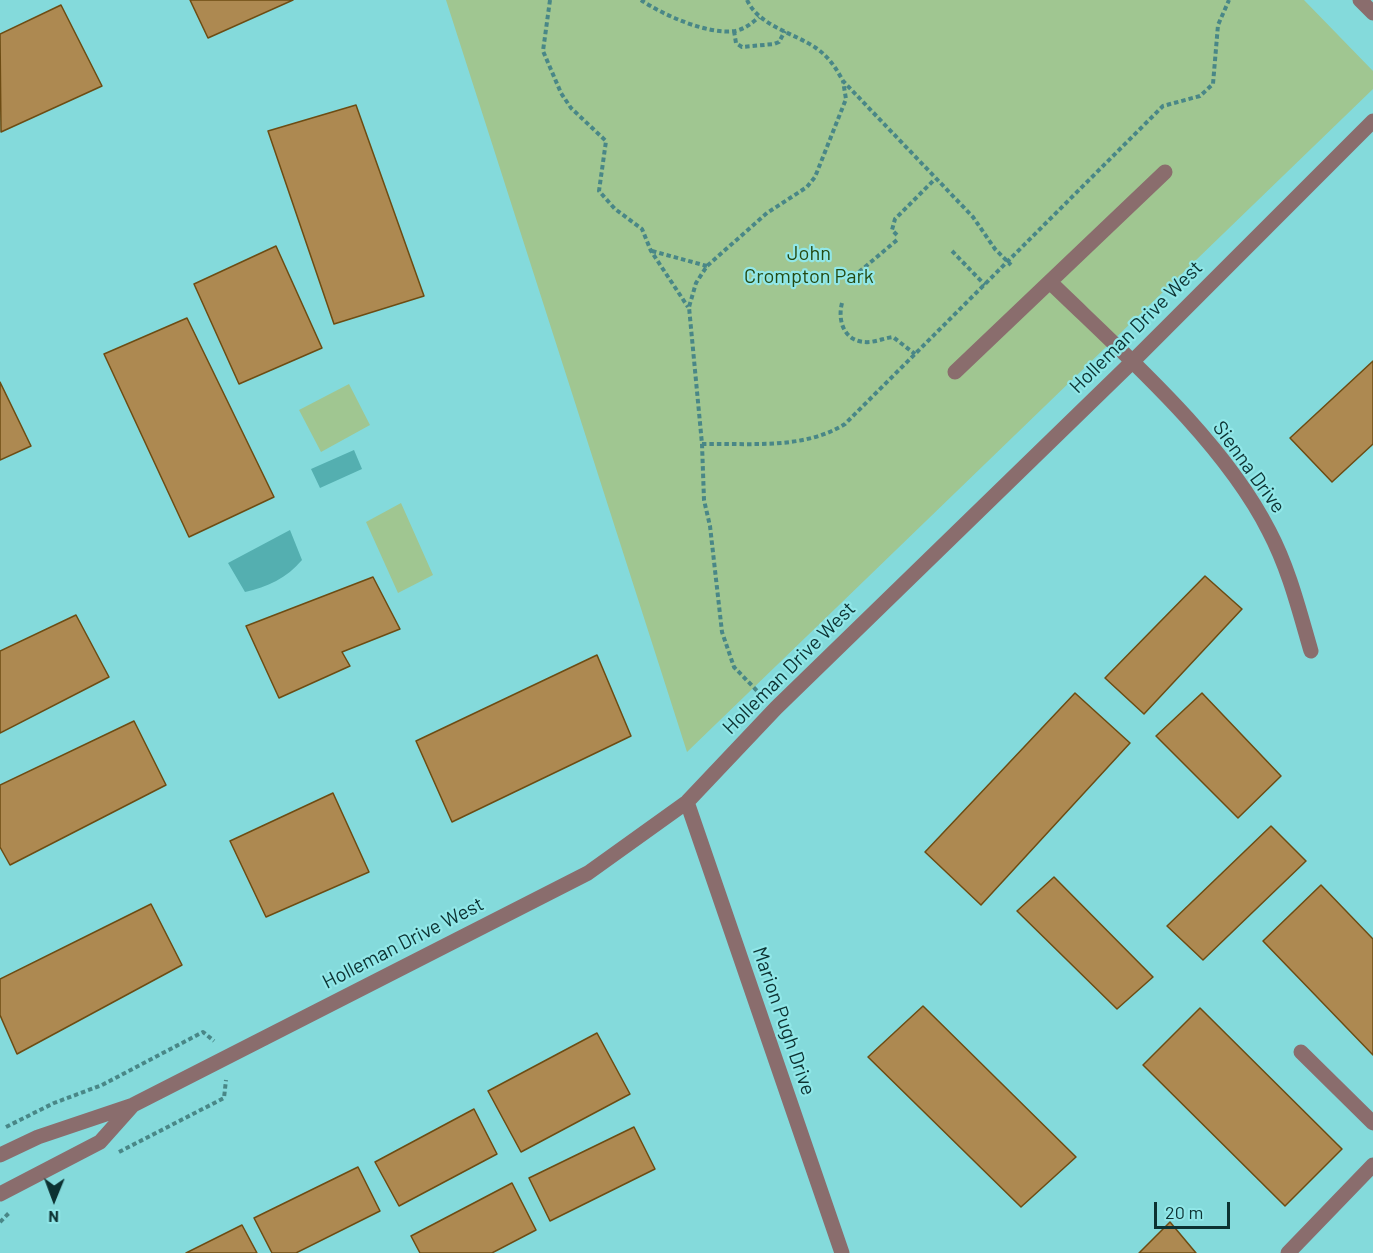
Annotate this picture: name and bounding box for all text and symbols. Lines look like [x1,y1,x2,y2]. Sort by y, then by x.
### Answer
park label: John Crompton Park [744,241,874,288]
street label: Holleman Drive West [1065,256,1207,398]
street label: Sienna Drive [1208,416,1290,518]
street label: Holleman Drive West [718,597,860,739]
street label: Holleman Drive West [318,892,488,994]
street label: Marion Pugh Drive [747,944,821,1098]
north arrow [24,1169,84,1229]
scale bar [1157,1190,1234,1228]
text: 20 m [1165,1201,1203,1223]
text: N [48,1208,59,1227]

